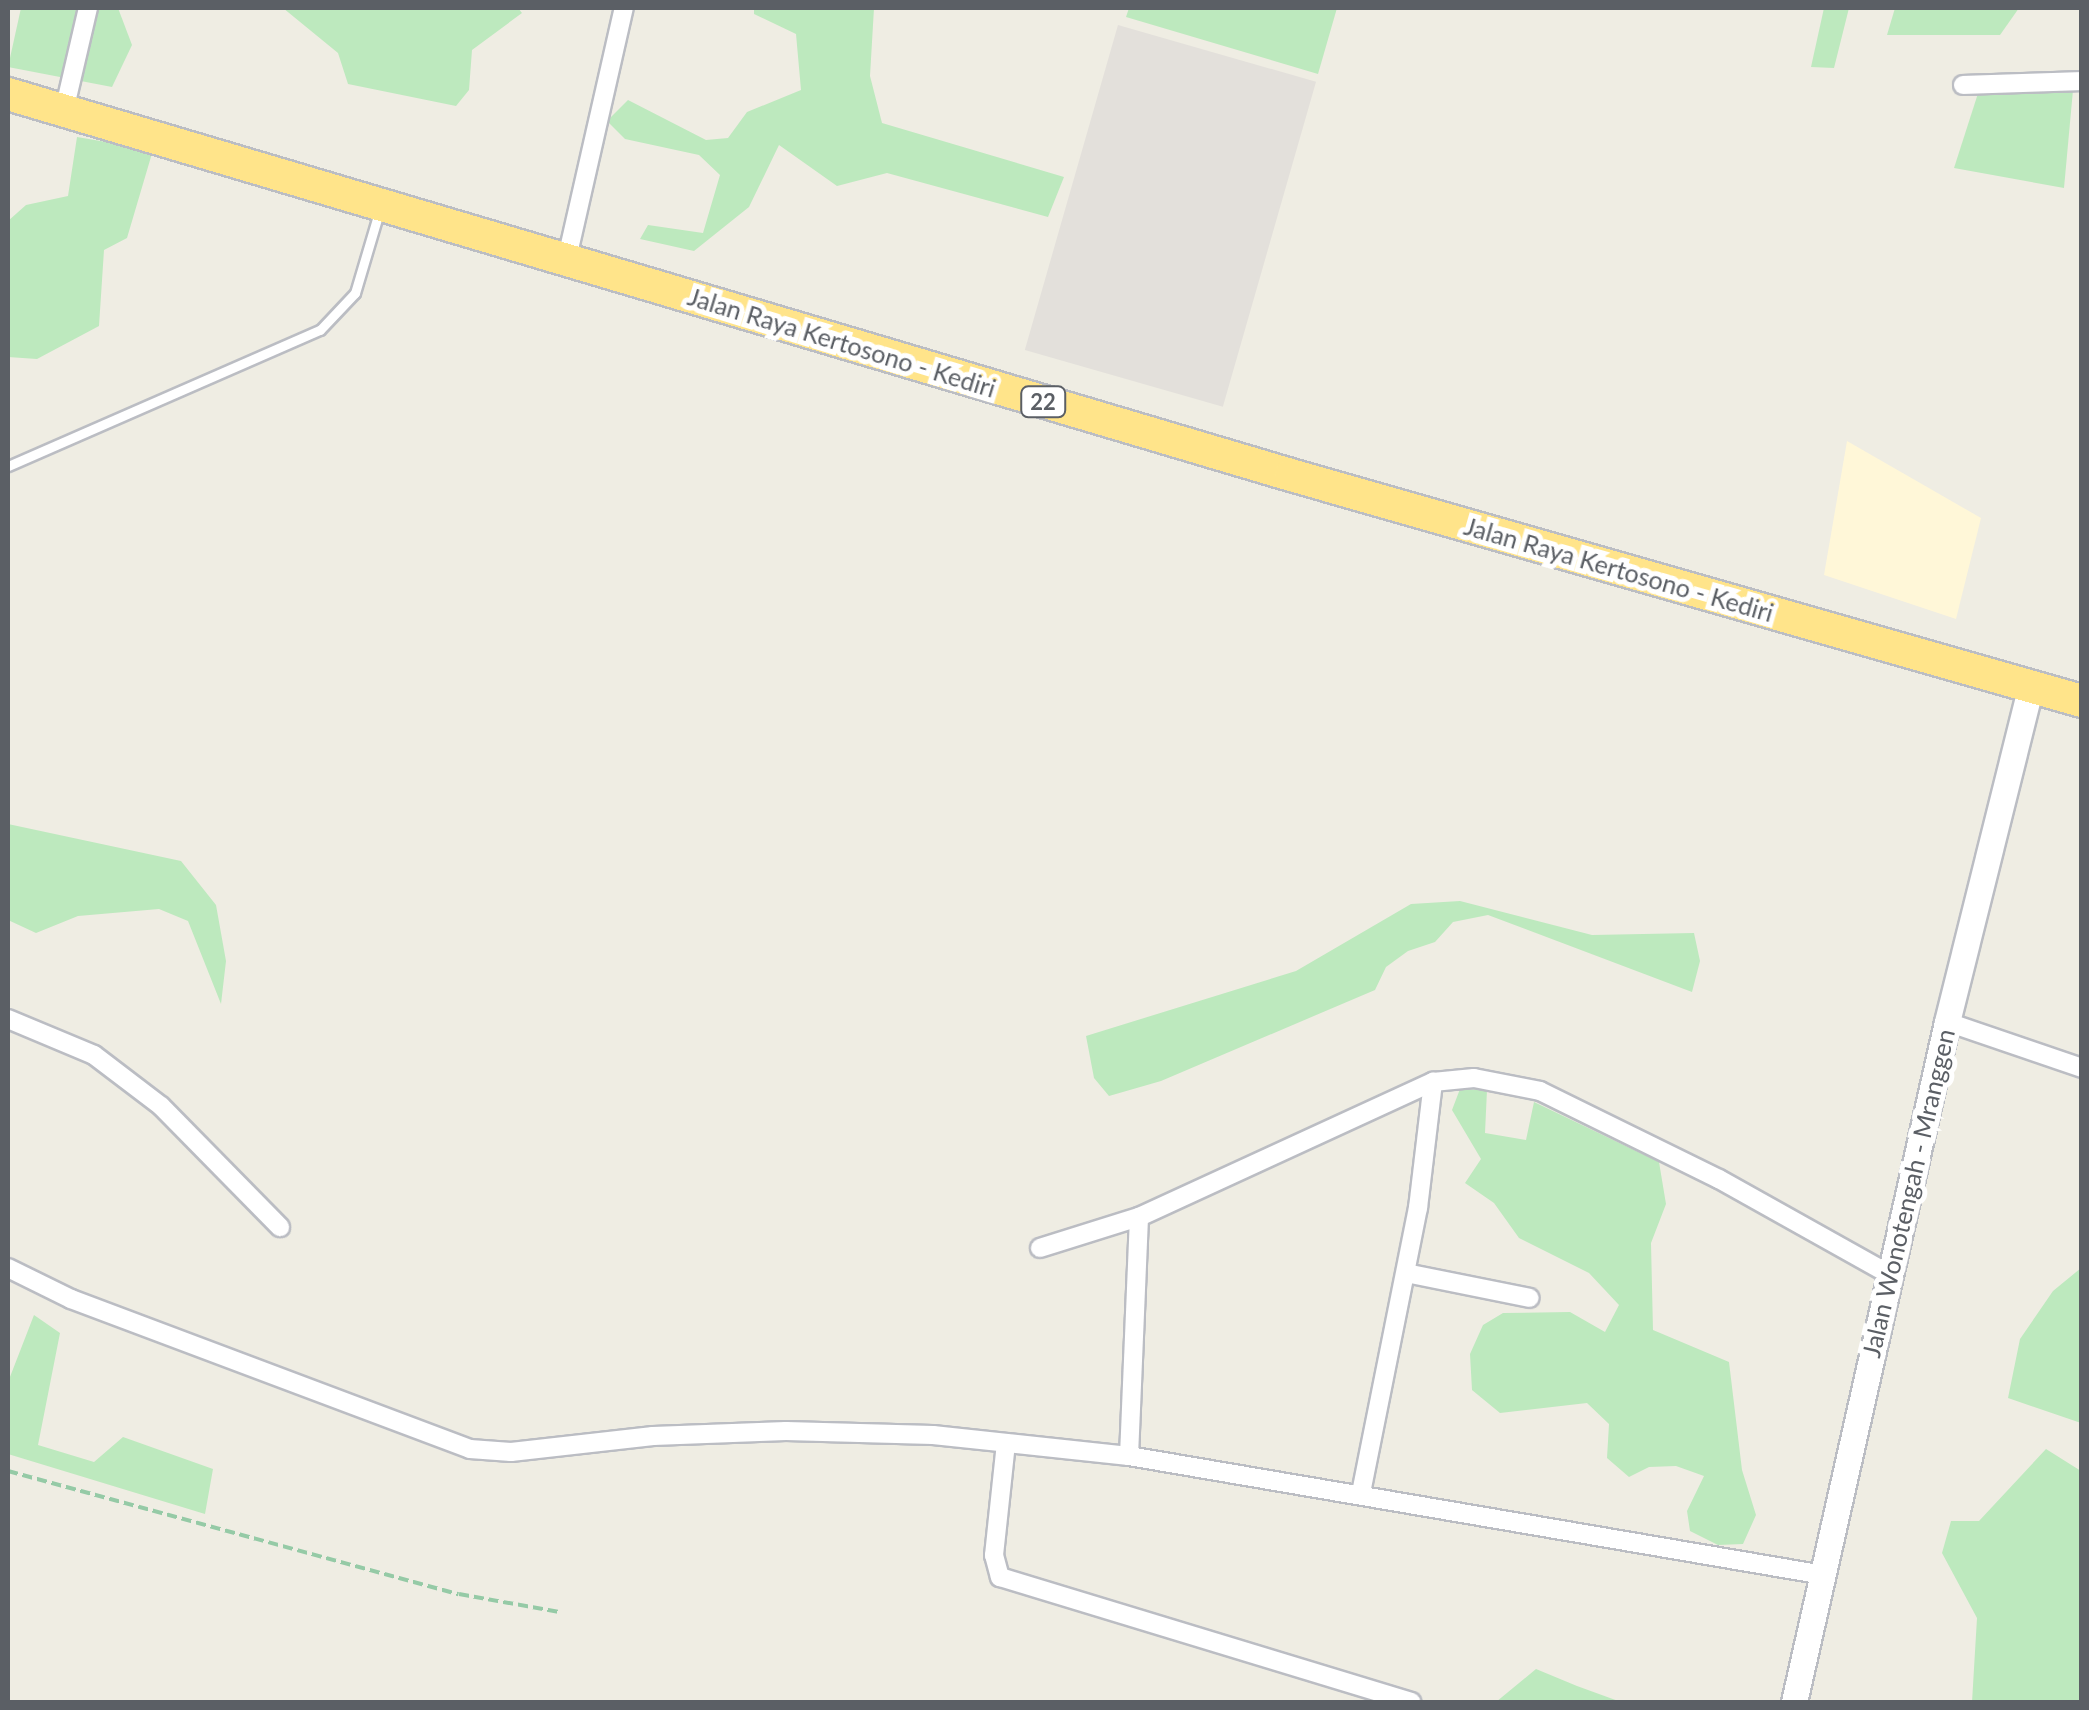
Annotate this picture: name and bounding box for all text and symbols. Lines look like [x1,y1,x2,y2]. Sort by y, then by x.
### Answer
street label: Jalan Raya Kertosono - Kediri [684,281,1000,403]
road number: 22 [1018,385,1068,419]
street label: Jalan Raya Kertosono - Kediri [1461,510,1777,628]
street label: Jalan Wonotengah - Mranggen [1856,1026,1960,1360]

